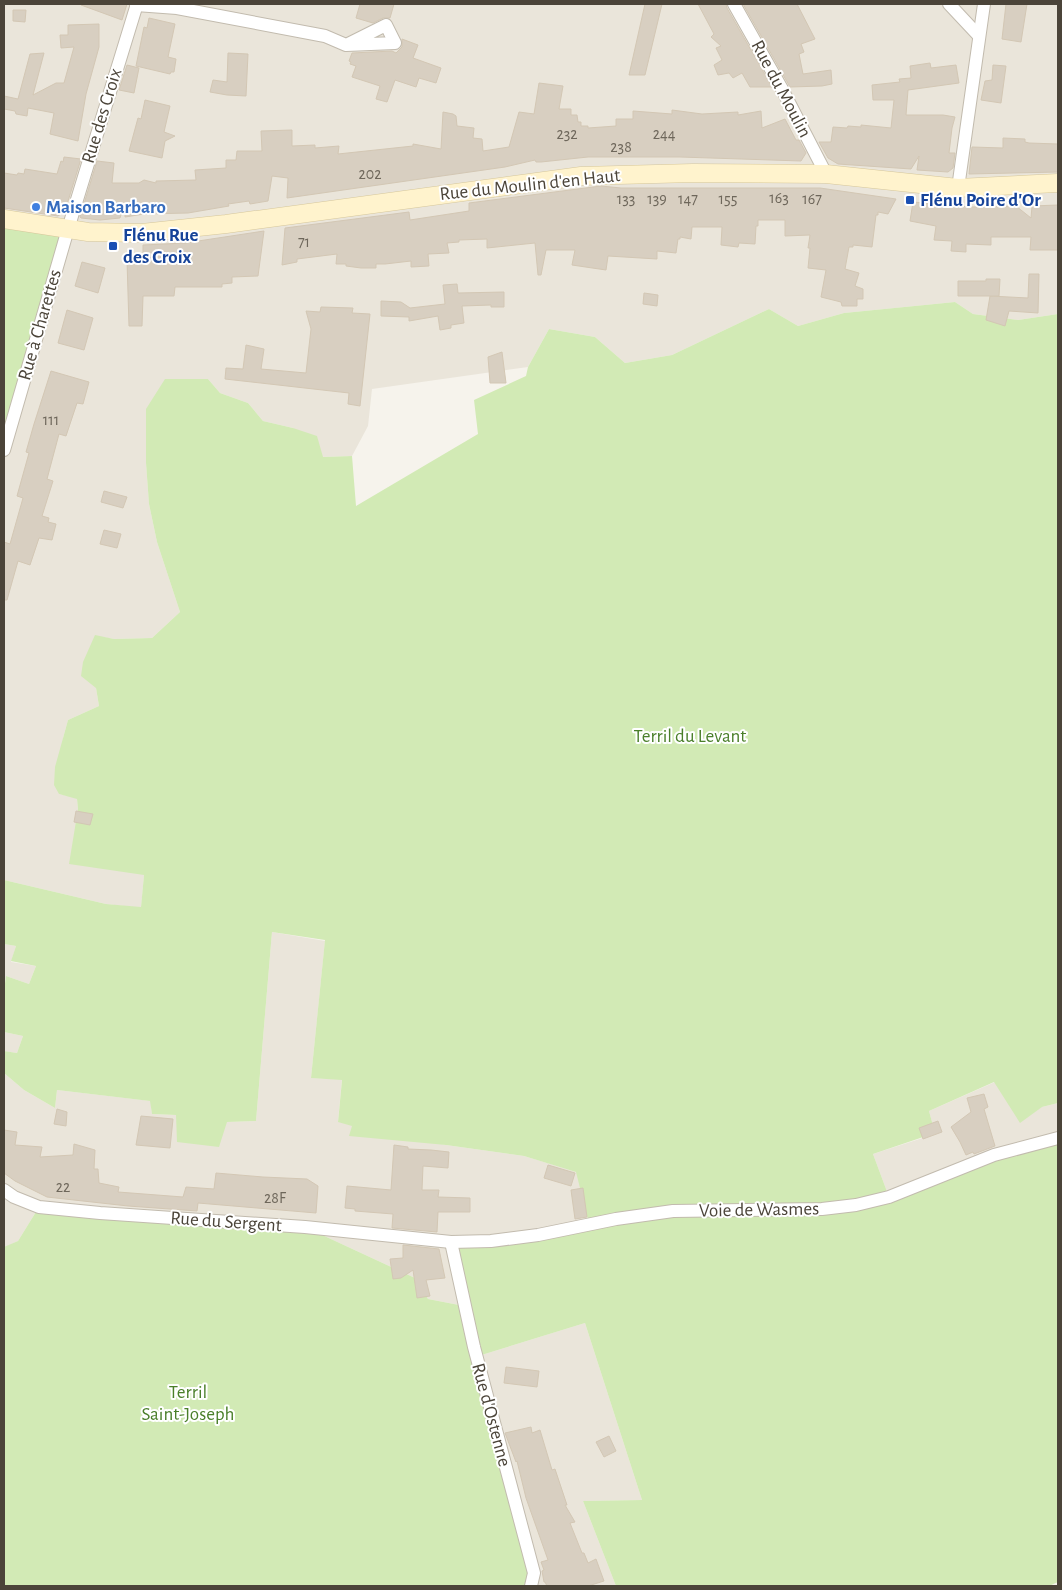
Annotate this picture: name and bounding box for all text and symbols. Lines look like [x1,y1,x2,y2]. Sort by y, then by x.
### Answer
street label: Rue du Moulin [747,37,815,141]
street label: Rue des Croix [79,66,125,166]
house number: 232 [556,126,578,142]
house number: 244 [653,126,676,142]
house number: 238 [610,139,632,155]
house number: 202 [358,166,382,182]
street label: Rue du Moulin d'en Haut [439,166,621,204]
house number: 163 [769,190,789,206]
house number: 133 [617,191,635,207]
house number: 139 [647,191,667,207]
house number: 147 [678,191,698,207]
house number: 155 [719,191,737,207]
house number: 167 [802,191,822,207]
place label: Flénu Poire d'Or [920,191,1041,210]
marker: Flénu Poire d'Or [904,194,916,206]
place label: Maison Barbaro [46,198,166,217]
marker: Maison Barbaro [30,201,42,213]
place label: Flénu Rue des Croix [123,226,198,267]
house number: 71 [298,234,310,250]
marker: Flénu Rue des Croix [107,240,119,252]
street label: Rue à Charettes [15,267,65,383]
house number: 111 [43,412,59,428]
park label: Terril du Levant [634,727,746,746]
house number: 22 [56,1179,70,1195]
house number: 28F [264,1190,287,1206]
street label: Voie de Wasmes [699,1199,819,1221]
street label: Rue du Sergent [170,1209,282,1235]
street label: Rue d'Ostenne [468,1361,514,1469]
park label: Terril Saint-Joseph [141,1383,235,1424]

